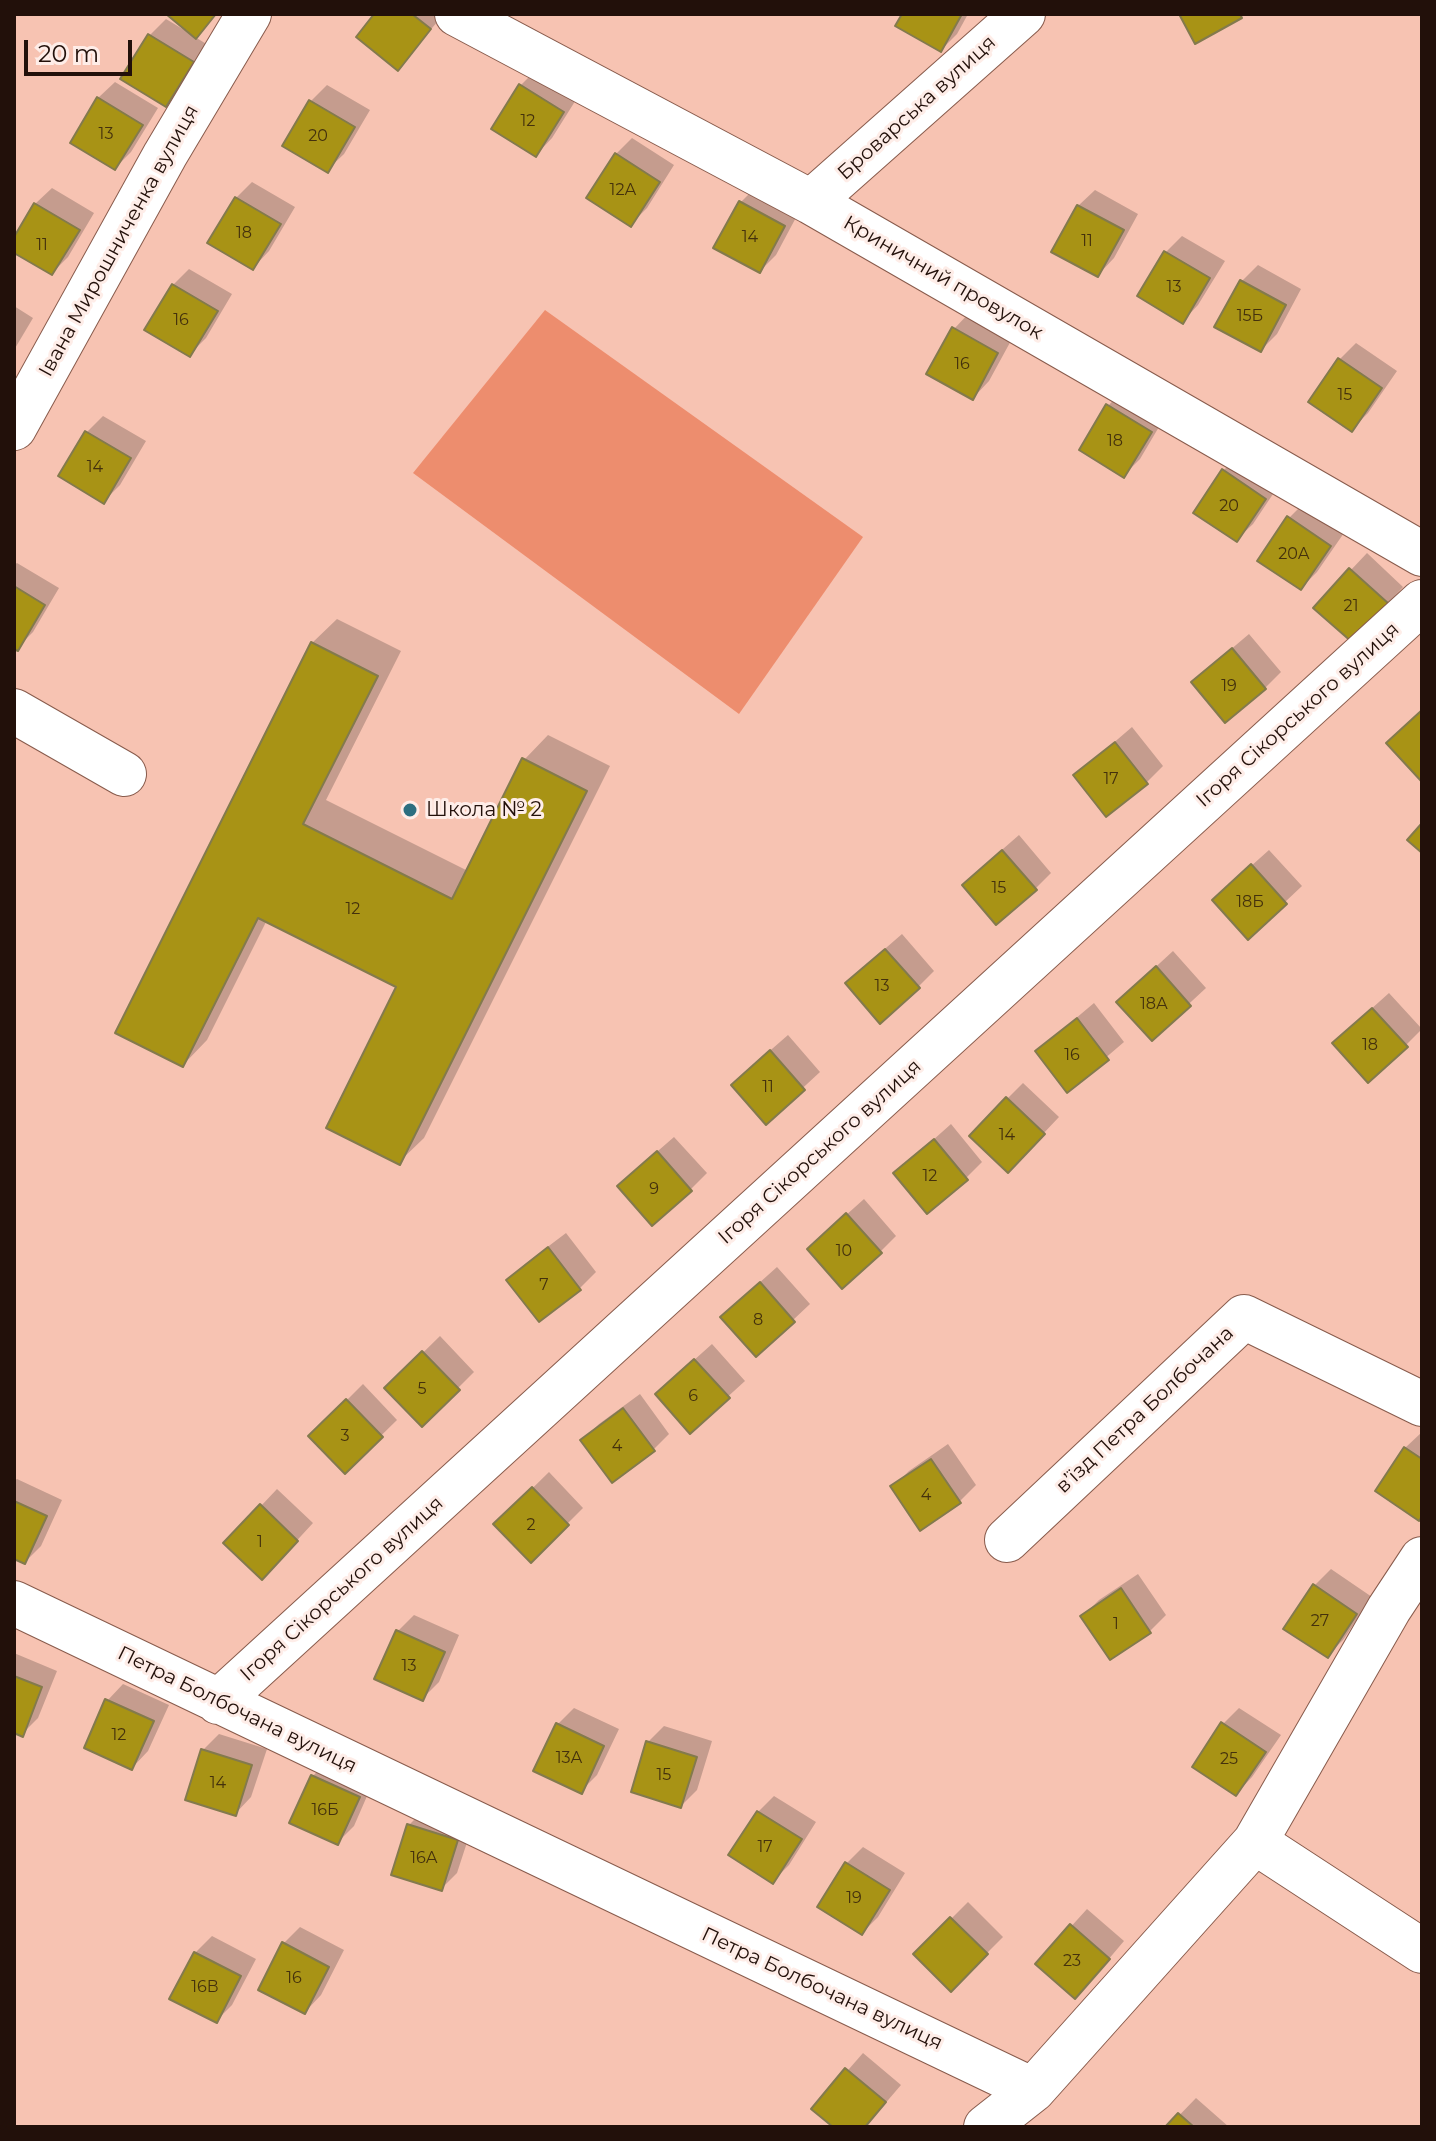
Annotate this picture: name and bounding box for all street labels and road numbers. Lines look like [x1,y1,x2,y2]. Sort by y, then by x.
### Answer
street label: Броварська вулиця [833,31,1001,185]
street label: Івана Мирошниченка вулиця [34,101,204,381]
street label: Криничний провулок [839,211,1047,345]
street label: Ігоря Сікорського вулиця [1192,618,1404,812]
street label: Ігоря Сікорського вулиця [714,1055,926,1249]
street label: в’їзд Петра Болбочана [1051,1322,1239,1498]
street label: Ігоря Сікорського вулиця [236,1492,448,1686]
street label: Петра Болбочана вулиця [113,1642,361,1778]
street label: Петра Болбочана вулиця [698,1922,946,2056]

